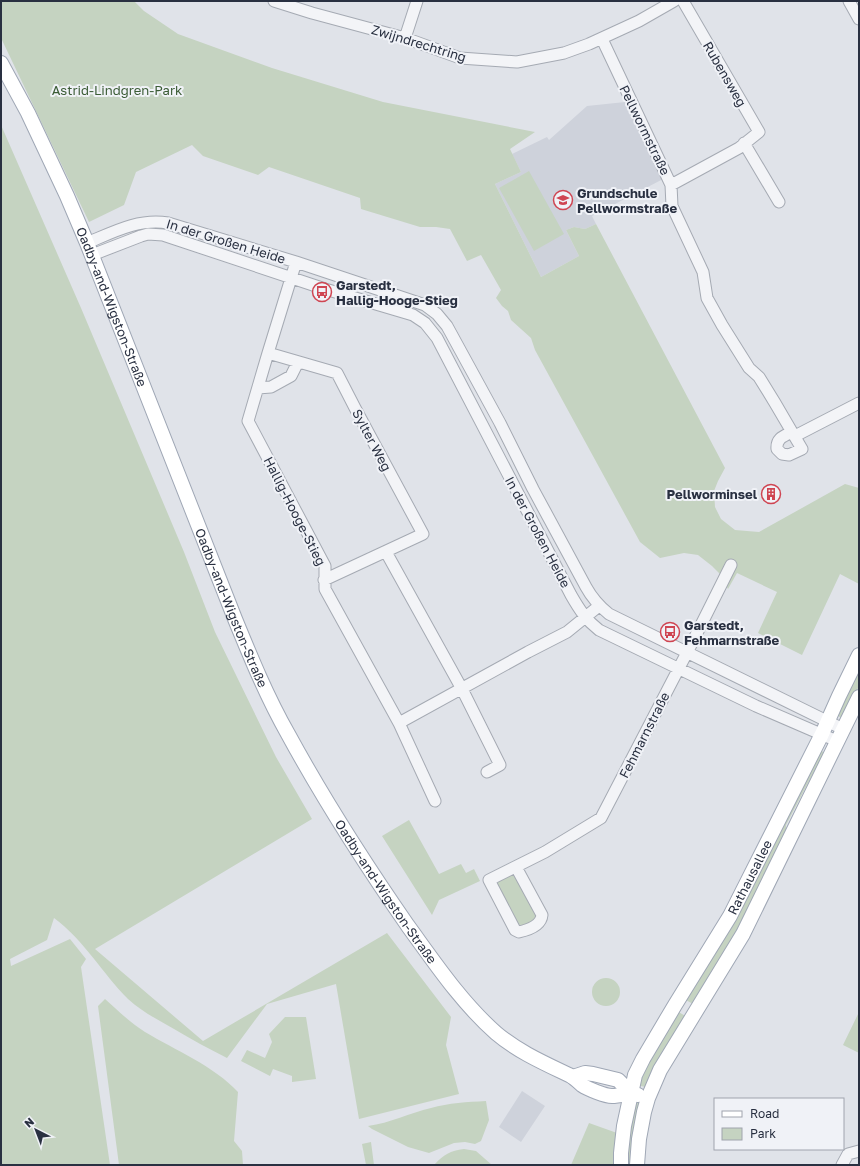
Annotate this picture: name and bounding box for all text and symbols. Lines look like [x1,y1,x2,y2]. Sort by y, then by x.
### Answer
street label: Zwijndrechtring [370,21,468,65]
street label: Rubensweg [700,38,750,110]
park label: Astrid-Lindgren-Park [52,82,183,98]
street label: Pellwormstraße [616,82,674,178]
place label: Grundschule Pellwormstraße [577,185,677,216]
school or university icon: Grundschule Pellwormstraße [552,189,574,211]
street label: In der Großen Heide [164,215,288,267]
street label: Oadby-and-Wigston-Straße [73,224,151,389]
place label: Garstedt, Hallig-Hooge-Stieg [336,277,458,308]
bus stop icon: Garstedt, Hallig-Hooge-Stieg [311,281,333,303]
street label: Sylter Weg [349,406,395,474]
street label: Hallig-Hooge-Stieg [261,454,329,568]
street label: In der Großen Heide [502,474,574,590]
building icon: Pellworminsel [760,483,782,505]
place label: Pellworminsel [666,486,758,502]
street label: Oadby-and-Wigston-Straße [192,526,271,690]
place label: Garstedt, Fehmarnstraße [684,617,780,648]
bus stop icon: Garstedt, Fehmarnstraße [659,621,681,643]
street label: Fehmarnstraße [615,689,673,781]
street label: Oadby-and-Wigston-Straße [332,816,440,967]
street label: Rathausallee [724,837,775,917]
legend [714,1098,844,1150]
text: Road [750,1106,779,1121]
north arrow [16,1110,56,1150]
text: N [22,1115,36,1130]
text: Park [750,1126,776,1141]

